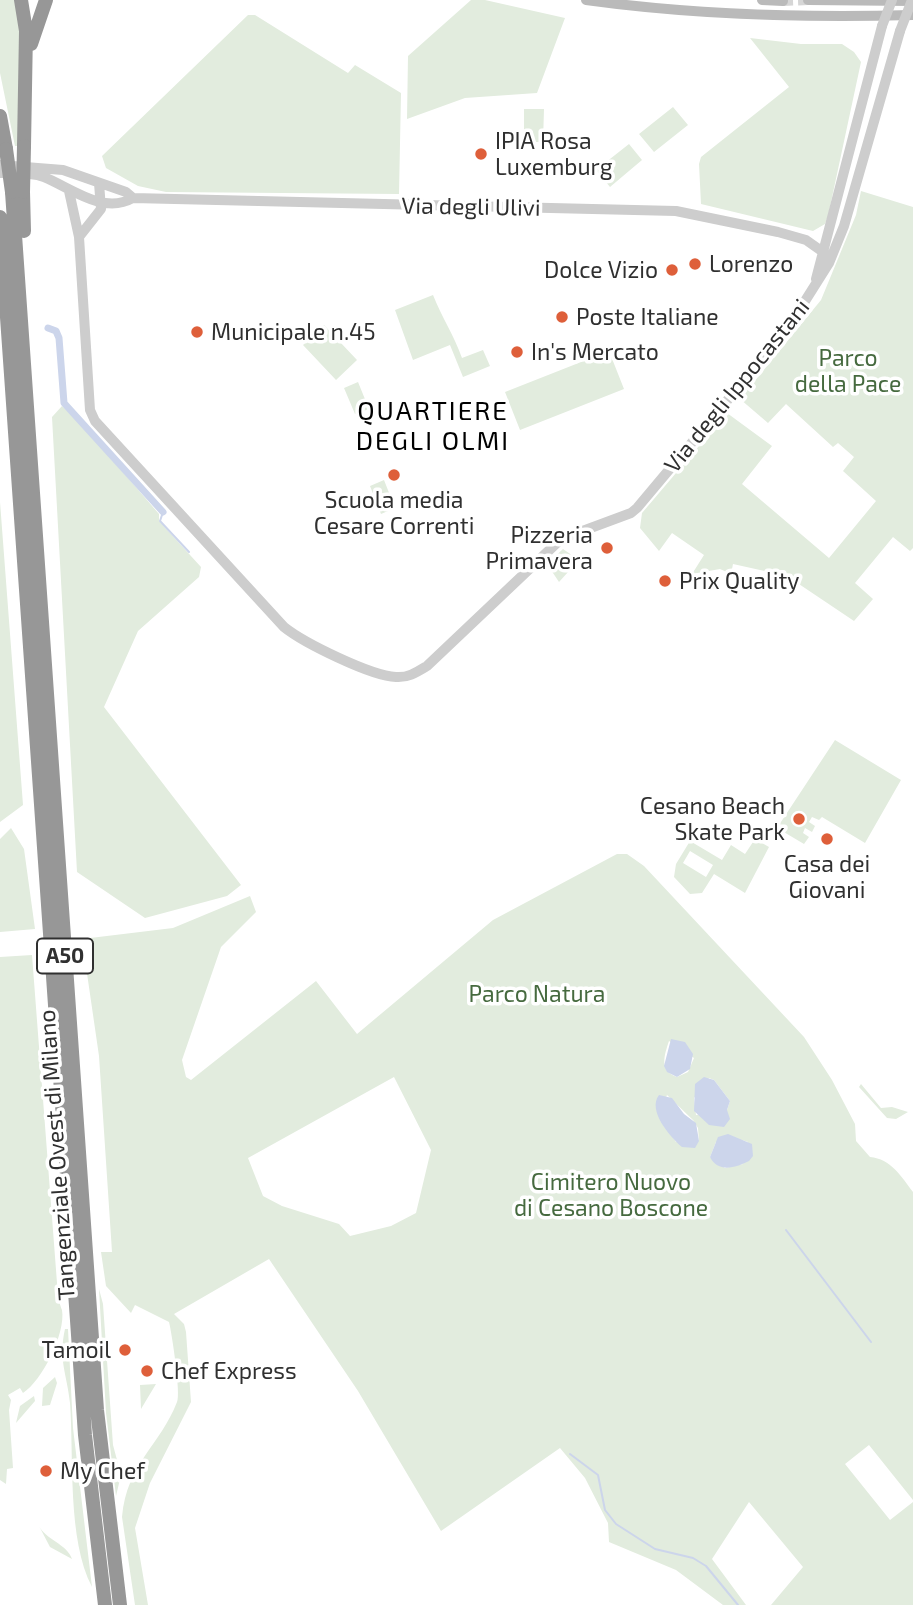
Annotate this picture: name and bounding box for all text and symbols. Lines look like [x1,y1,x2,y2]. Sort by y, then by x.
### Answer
place label: IPIA Rosa Luxemburg [495,127,613,181]
marker: IPIA Rosa Luxemburg [473,146,489,162]
street label: Via degli Ulivi [401,192,541,222]
place label: Lorenzo [709,250,793,278]
place label: Dolce Vizio [544,256,658,284]
marker: Lorenzo [687,256,703,272]
marker: Dolce Vizio [664,262,680,278]
street label: Via degli Ippocastani [659,294,815,478]
place label: Poste Italiane [576,303,719,331]
marker: Poste Italiane [554,309,570,325]
place label: Municipale n.45 [211,318,375,346]
marker: Municipale n.45 [189,324,205,340]
place label: In's Mercato [531,338,659,366]
marker: In's Mercato [509,344,525,360]
park label: Parco della Pace [795,344,901,398]
district label: QUARTIERE DEGLI OLMI [357,395,509,457]
marker: Scuola media Cesare Correnti [386,467,402,483]
place label: Scuola media Cesare Correnti [314,486,474,540]
place label: Pizzeria Primavera [485,521,593,575]
marker: Pizzeria Primavera [599,540,615,556]
place label: Prix Quality [679,567,799,595]
marker: Prix Quality [657,573,673,589]
place label: Cesano Beach Skate Park [640,792,785,846]
marker: Cesano Beach Skate Park [791,811,807,827]
marker: Casa dei Giovani [819,831,835,847]
place label: Casa dei Giovani [784,850,870,904]
road number: A50 [37,939,93,974]
park label: Parco Natura [469,980,605,1008]
street label: Tangenziale Ovest di Milano [33,1009,81,1301]
park label: Cimitero Nuovo di Cesano Boscone [514,1168,708,1222]
place label: Tamoil [41,1336,111,1364]
marker: Tamoil [117,1342,133,1358]
place label: Chef Express [161,1357,297,1385]
marker: Chef Express [139,1363,155,1379]
place label: My Chef [60,1457,145,1485]
marker: My Chef [38,1463,54,1479]

